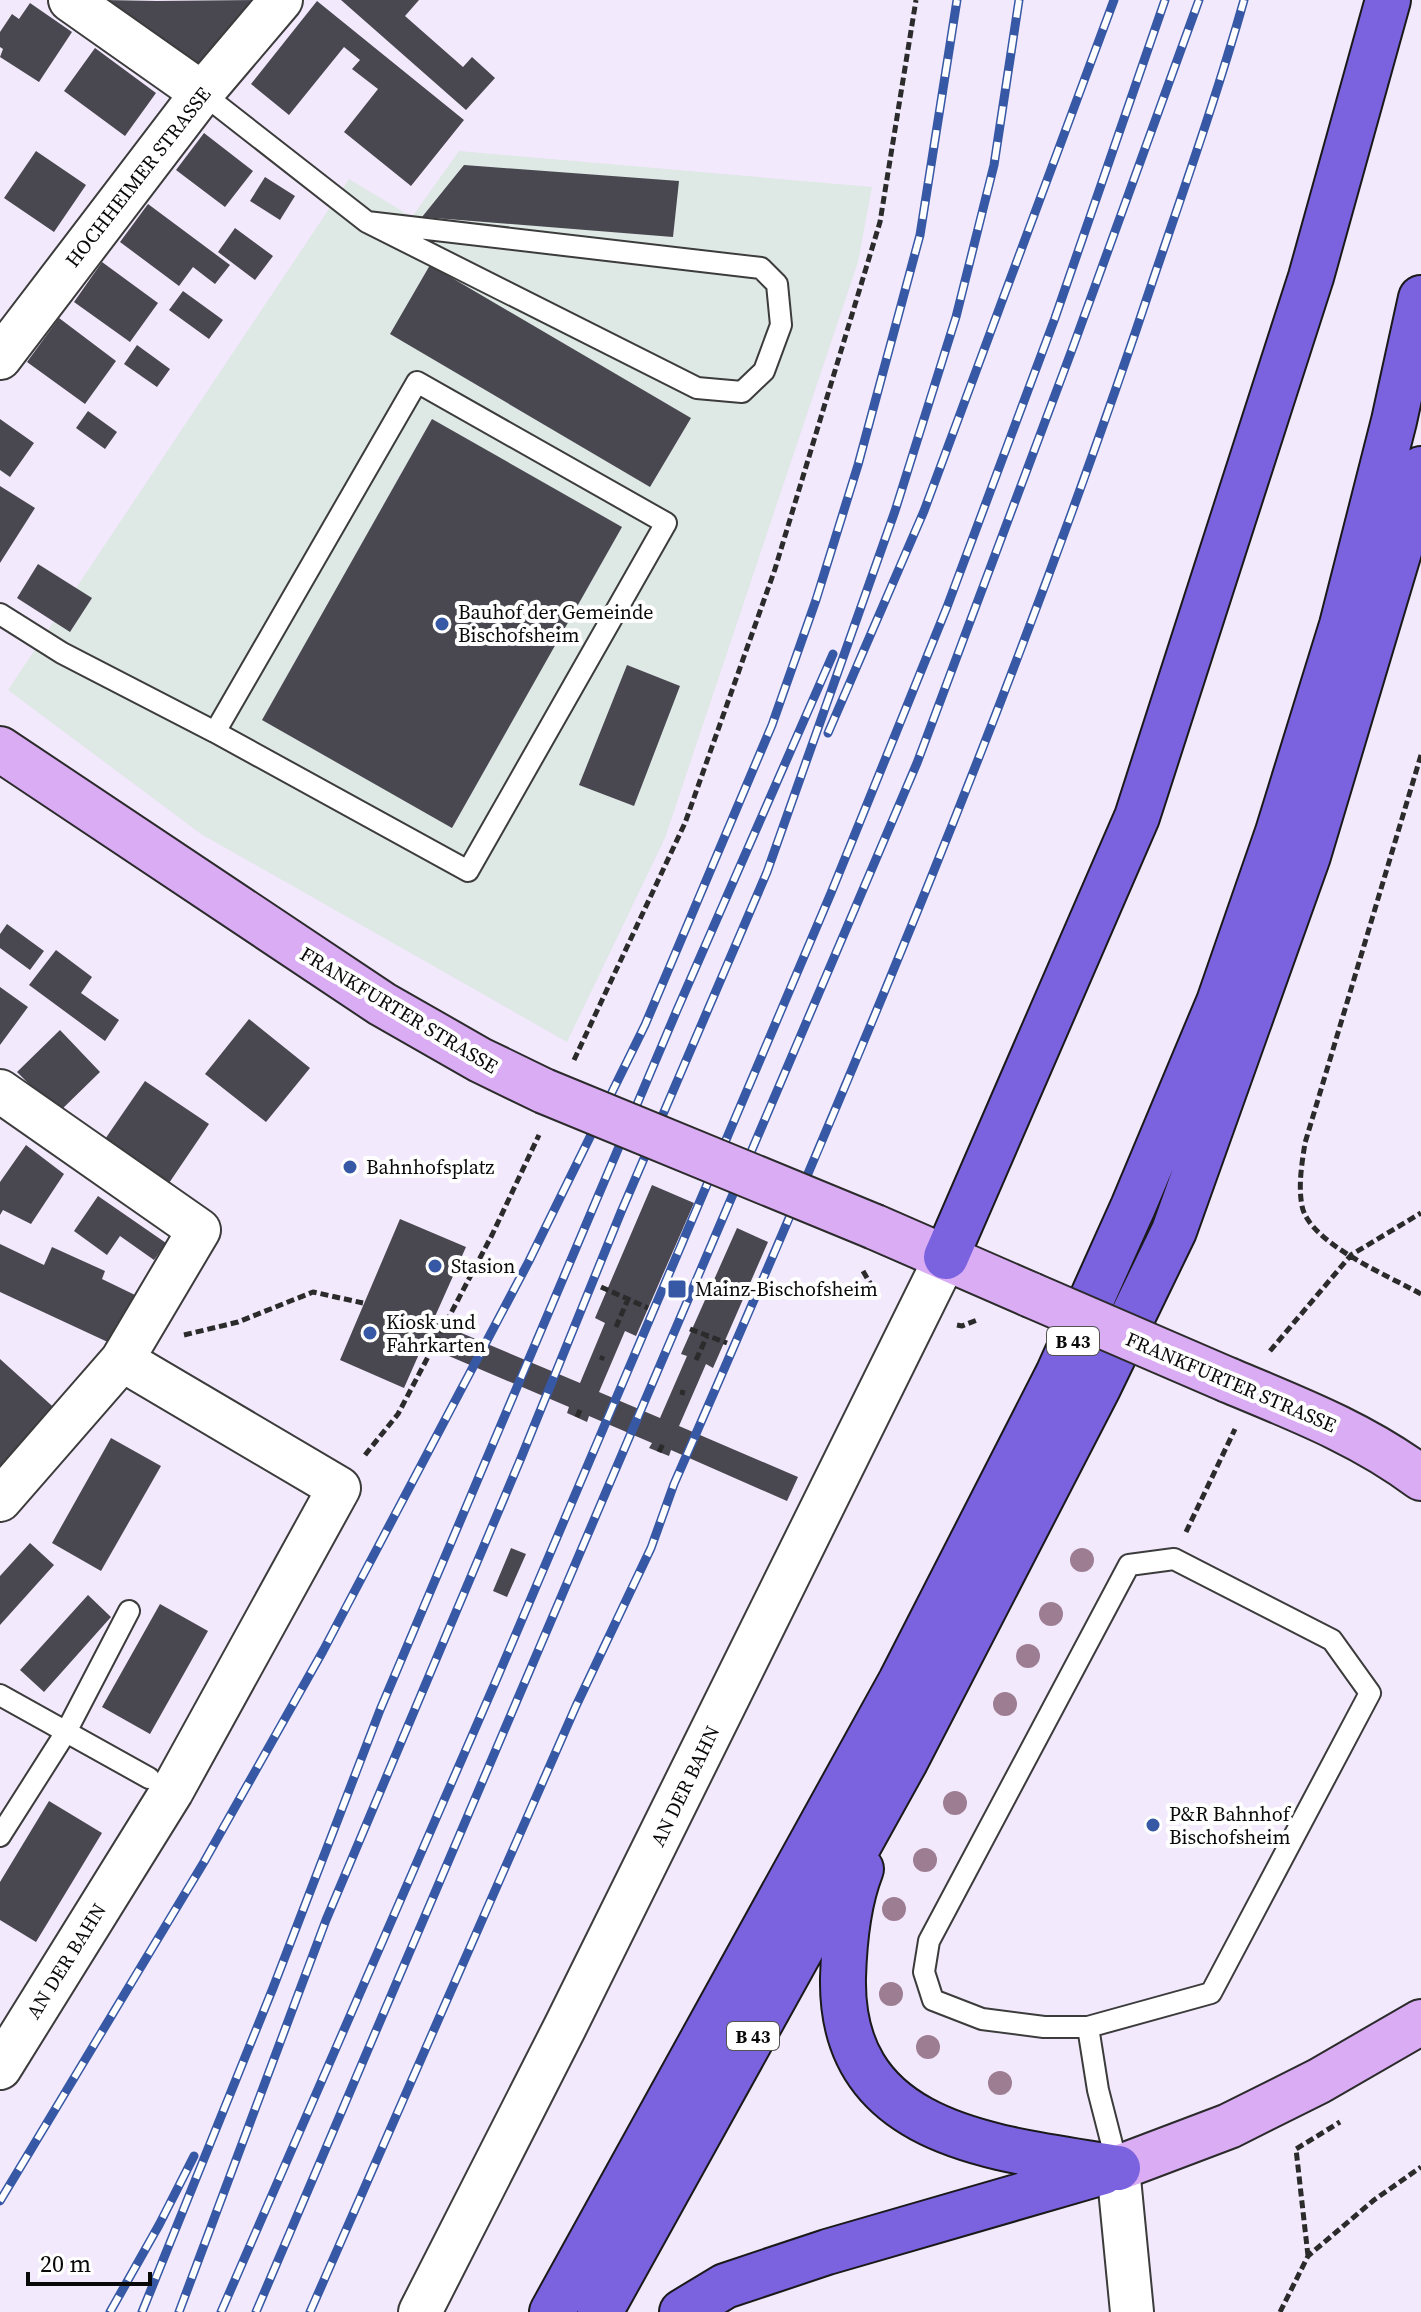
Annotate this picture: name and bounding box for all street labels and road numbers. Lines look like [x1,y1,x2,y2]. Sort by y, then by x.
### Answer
street label: HOCHHEIMER STRASSE [59,81,217,273]
street label: FRANKFURTER STRASSE [295,940,503,1080]
street label: FRANKFURTER STRASSE [1121,1325,1341,1439]
road number: B 43 [1047,1327,1099,1355]
street label: AN DER BAHN [644,1721,726,1851]
street label: AN DER BAHN [19,1898,113,2024]
road number: B 43 [727,2022,779,2050]

